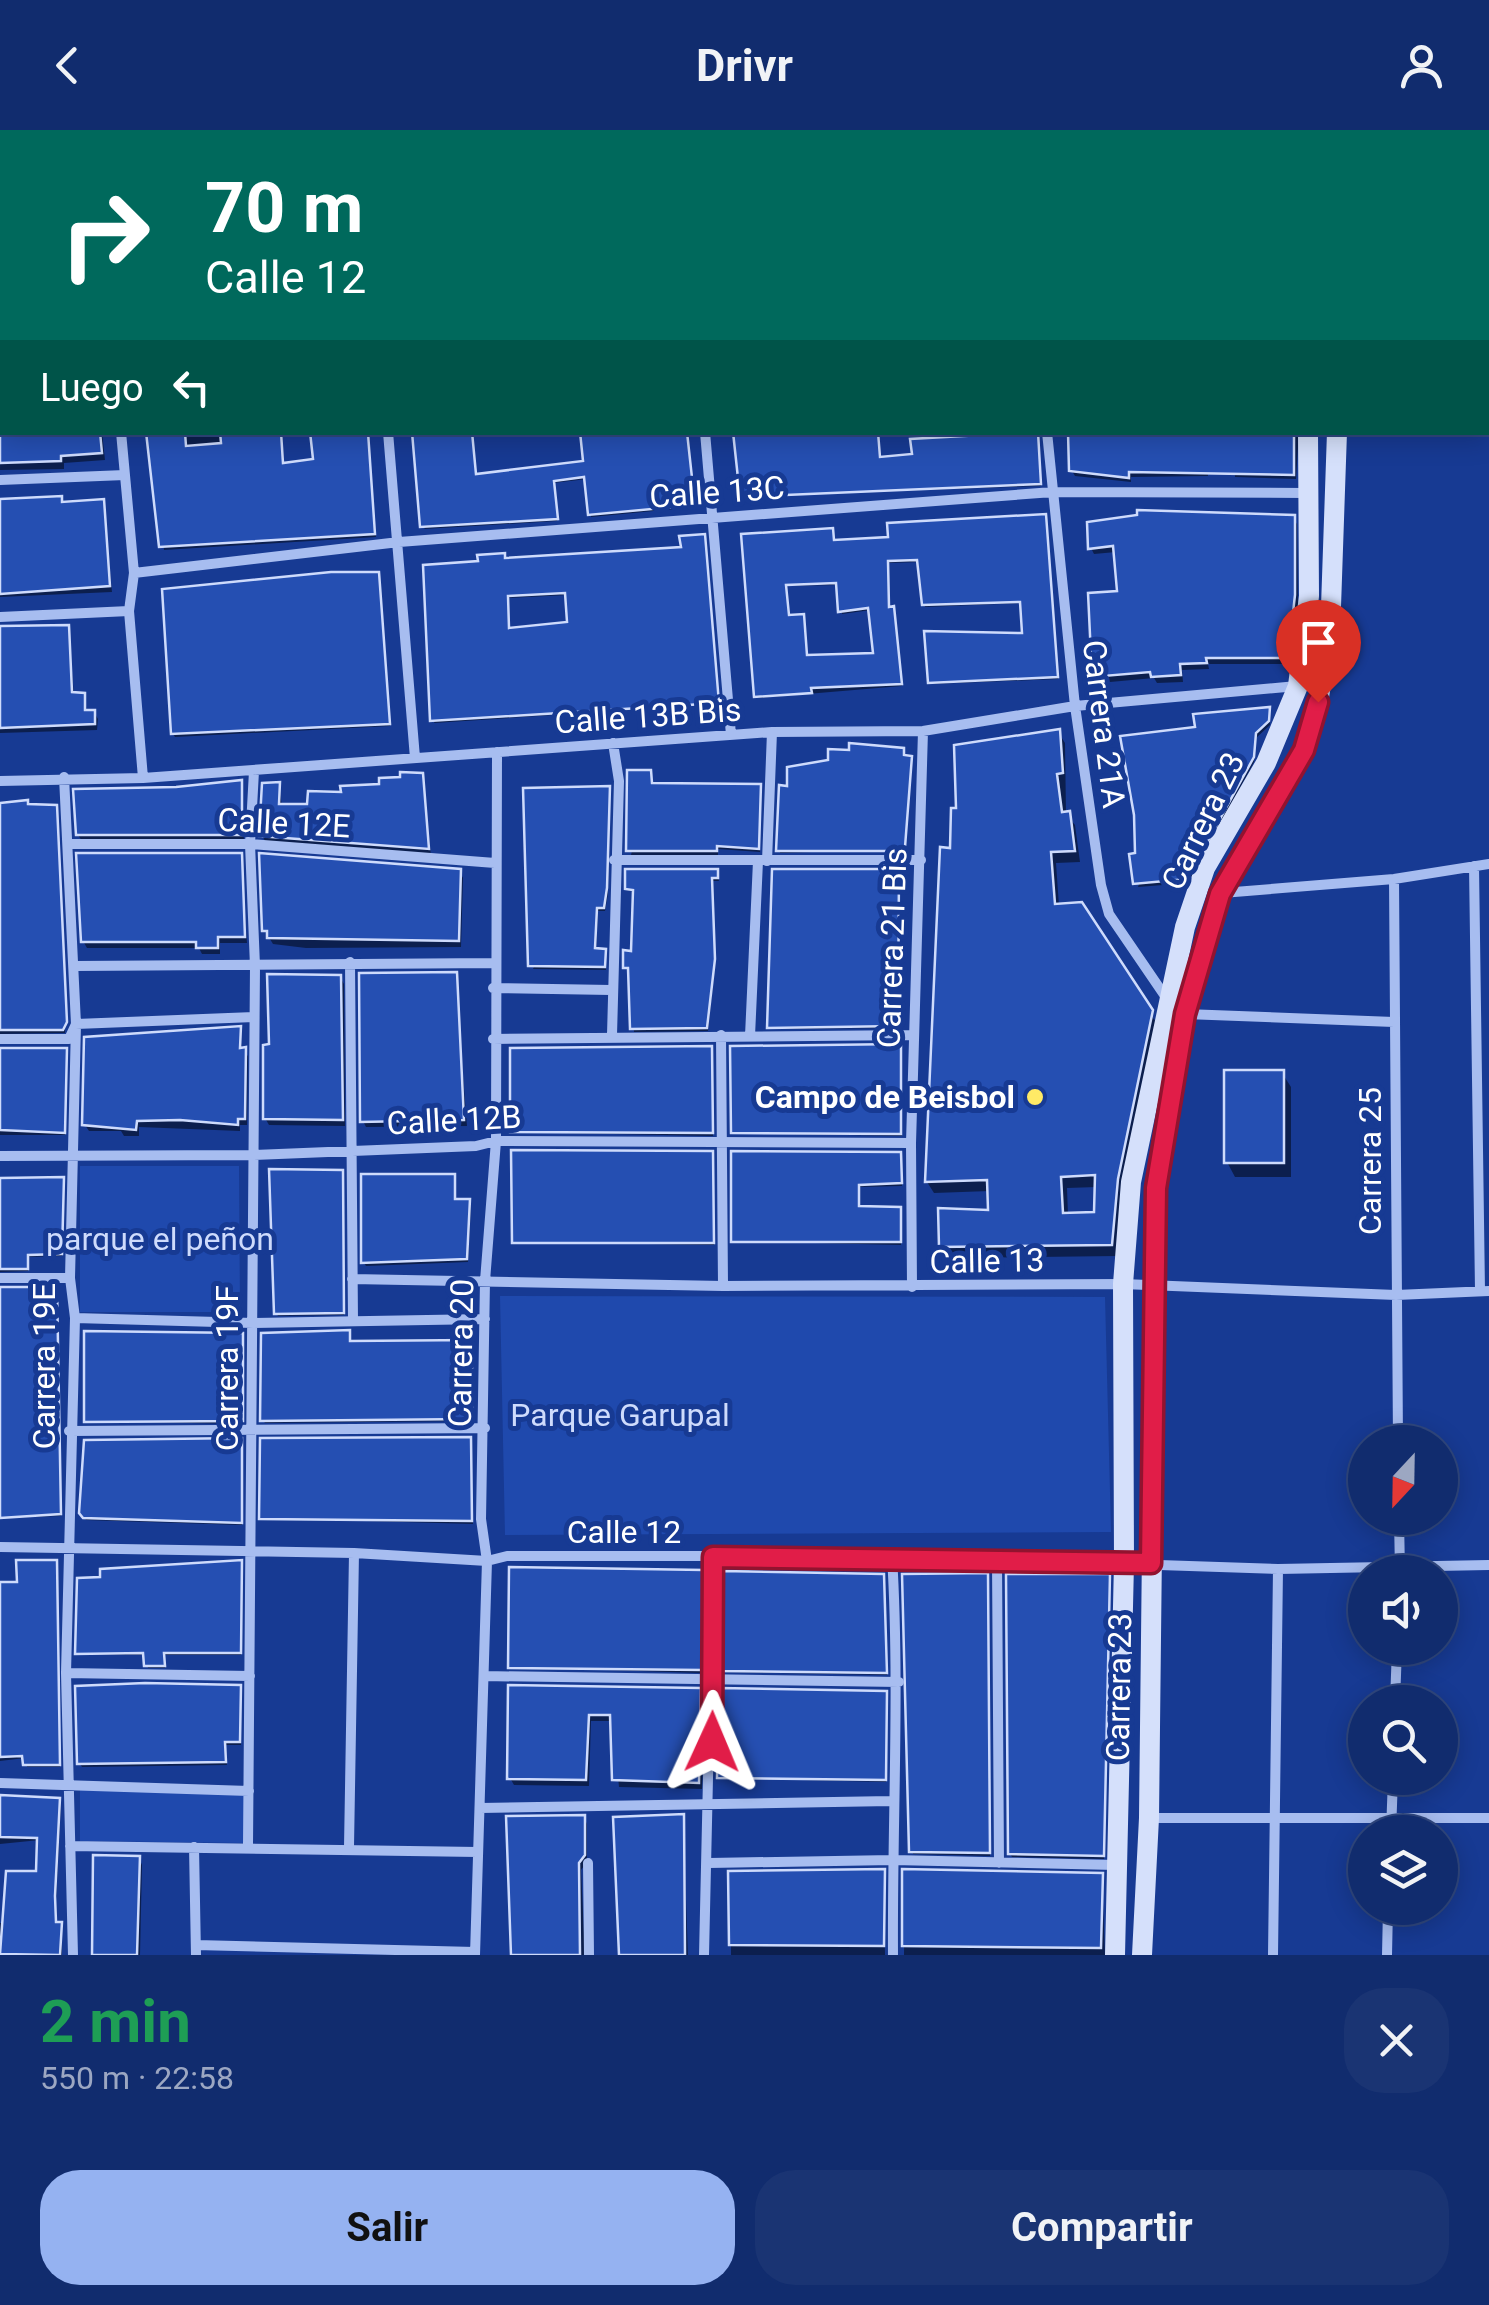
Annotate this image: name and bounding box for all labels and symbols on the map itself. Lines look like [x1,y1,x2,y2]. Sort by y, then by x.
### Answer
street label: Calle 13C [648,468,786,516]
pin [1276,600,1361,703]
street label: Carrera 21A [1075,638,1133,810]
street label: Calle 13B Bis [554,691,742,741]
street label: Carrera 23 [1153,746,1253,896]
street label: Calle 12E [217,801,351,845]
street label: Carrera 21 Bis [870,847,914,1049]
place label: Campo de Beisbol [755,1078,1015,1116]
marker: Campo de Beisbol [1024,1086,1046,1108]
street label: Carrera 25 [1351,1087,1389,1235]
street label: Calle 12B [386,1098,522,1142]
park label: parque el peñon [46,1220,274,1258]
street label: Calle 13 [929,1241,1045,1281]
street label: Carrera 20 [441,1279,481,1427]
street label: Carrera 19E [25,1283,63,1449]
street label: Carrera 19F [208,1285,246,1451]
park label: Parque Garupal [510,1396,730,1434]
north arrow [1348,1425,1458,1535]
street label: Calle 12 [567,1513,681,1551]
street label: Carrera 23 [1099,1613,1139,1761]
position arrow [660,1690,764,1794]

